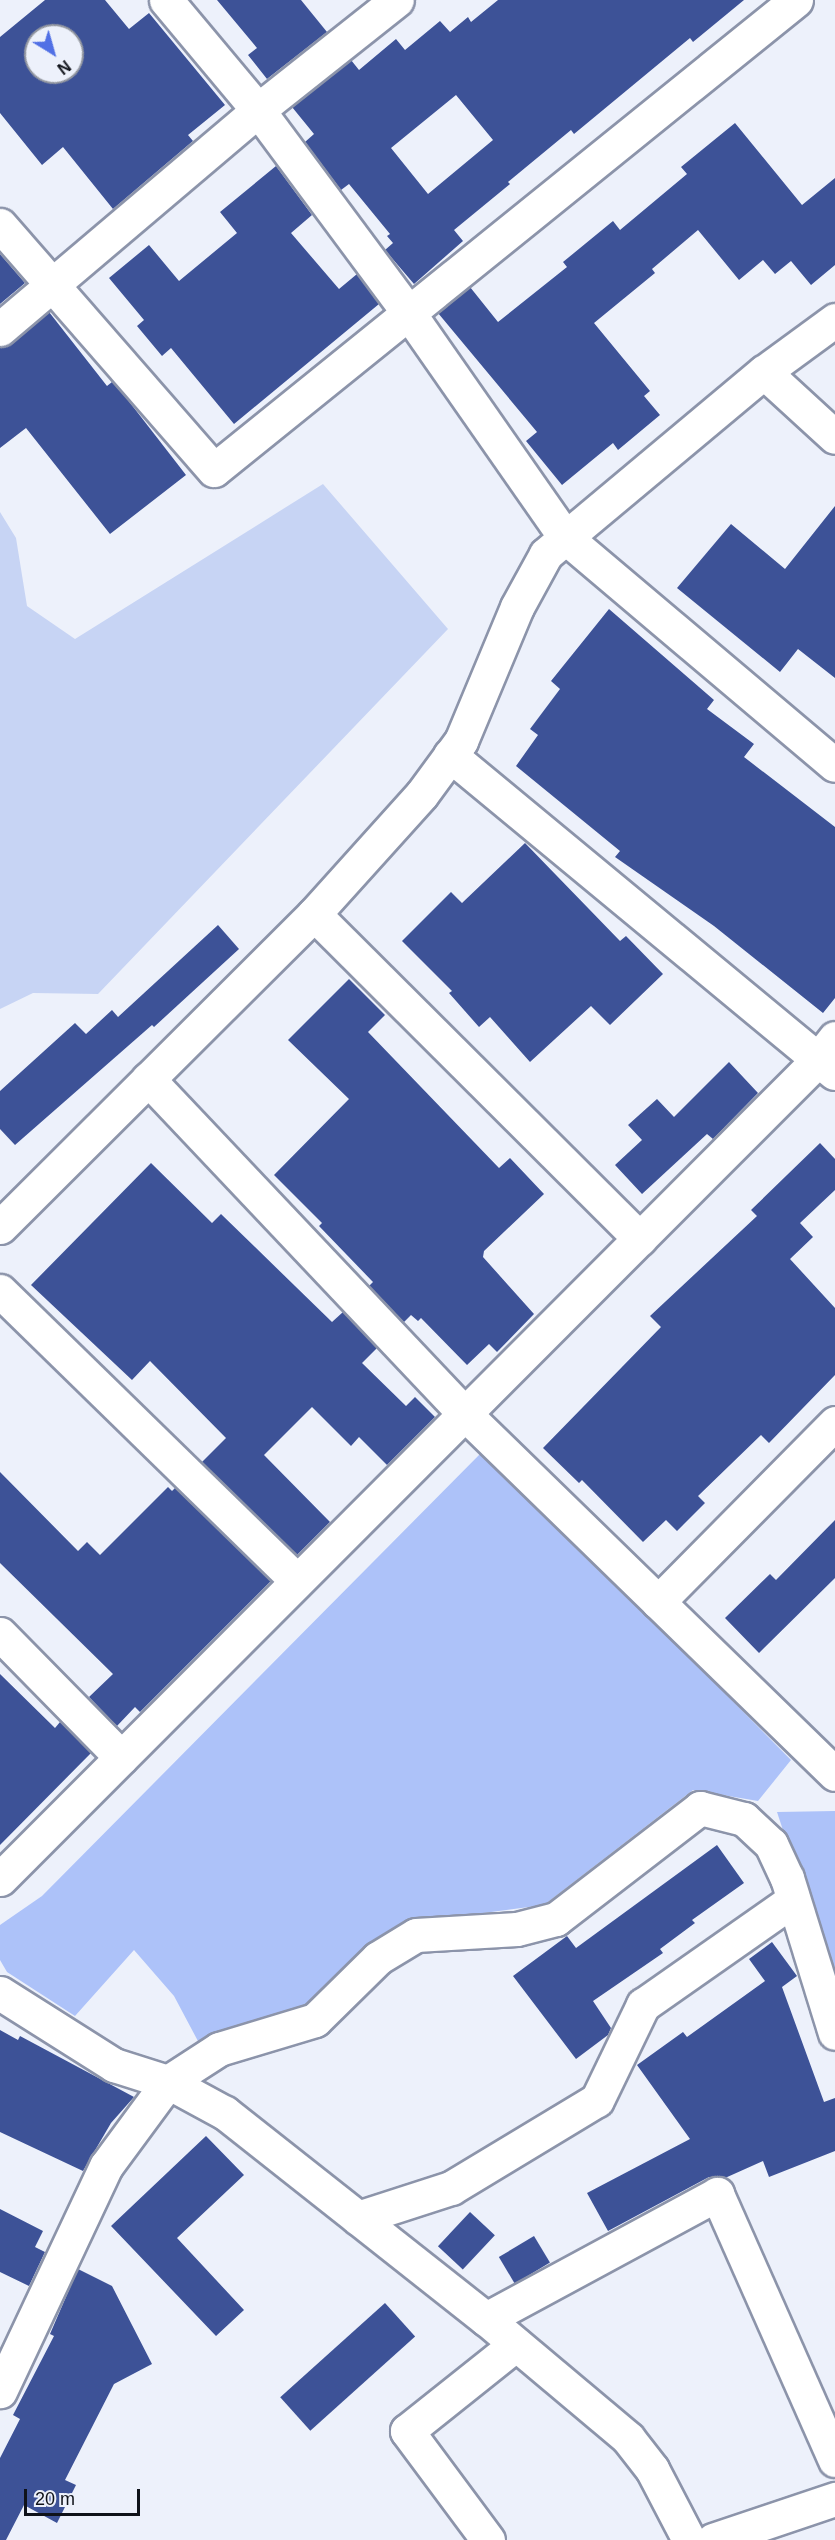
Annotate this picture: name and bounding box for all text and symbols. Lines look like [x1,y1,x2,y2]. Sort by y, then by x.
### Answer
north arrow [24,24,84,84]
text: N [54,57,74,77]
scale bar [27,2477,142,2515]
text: 20 m [35,2489,75,2509]

